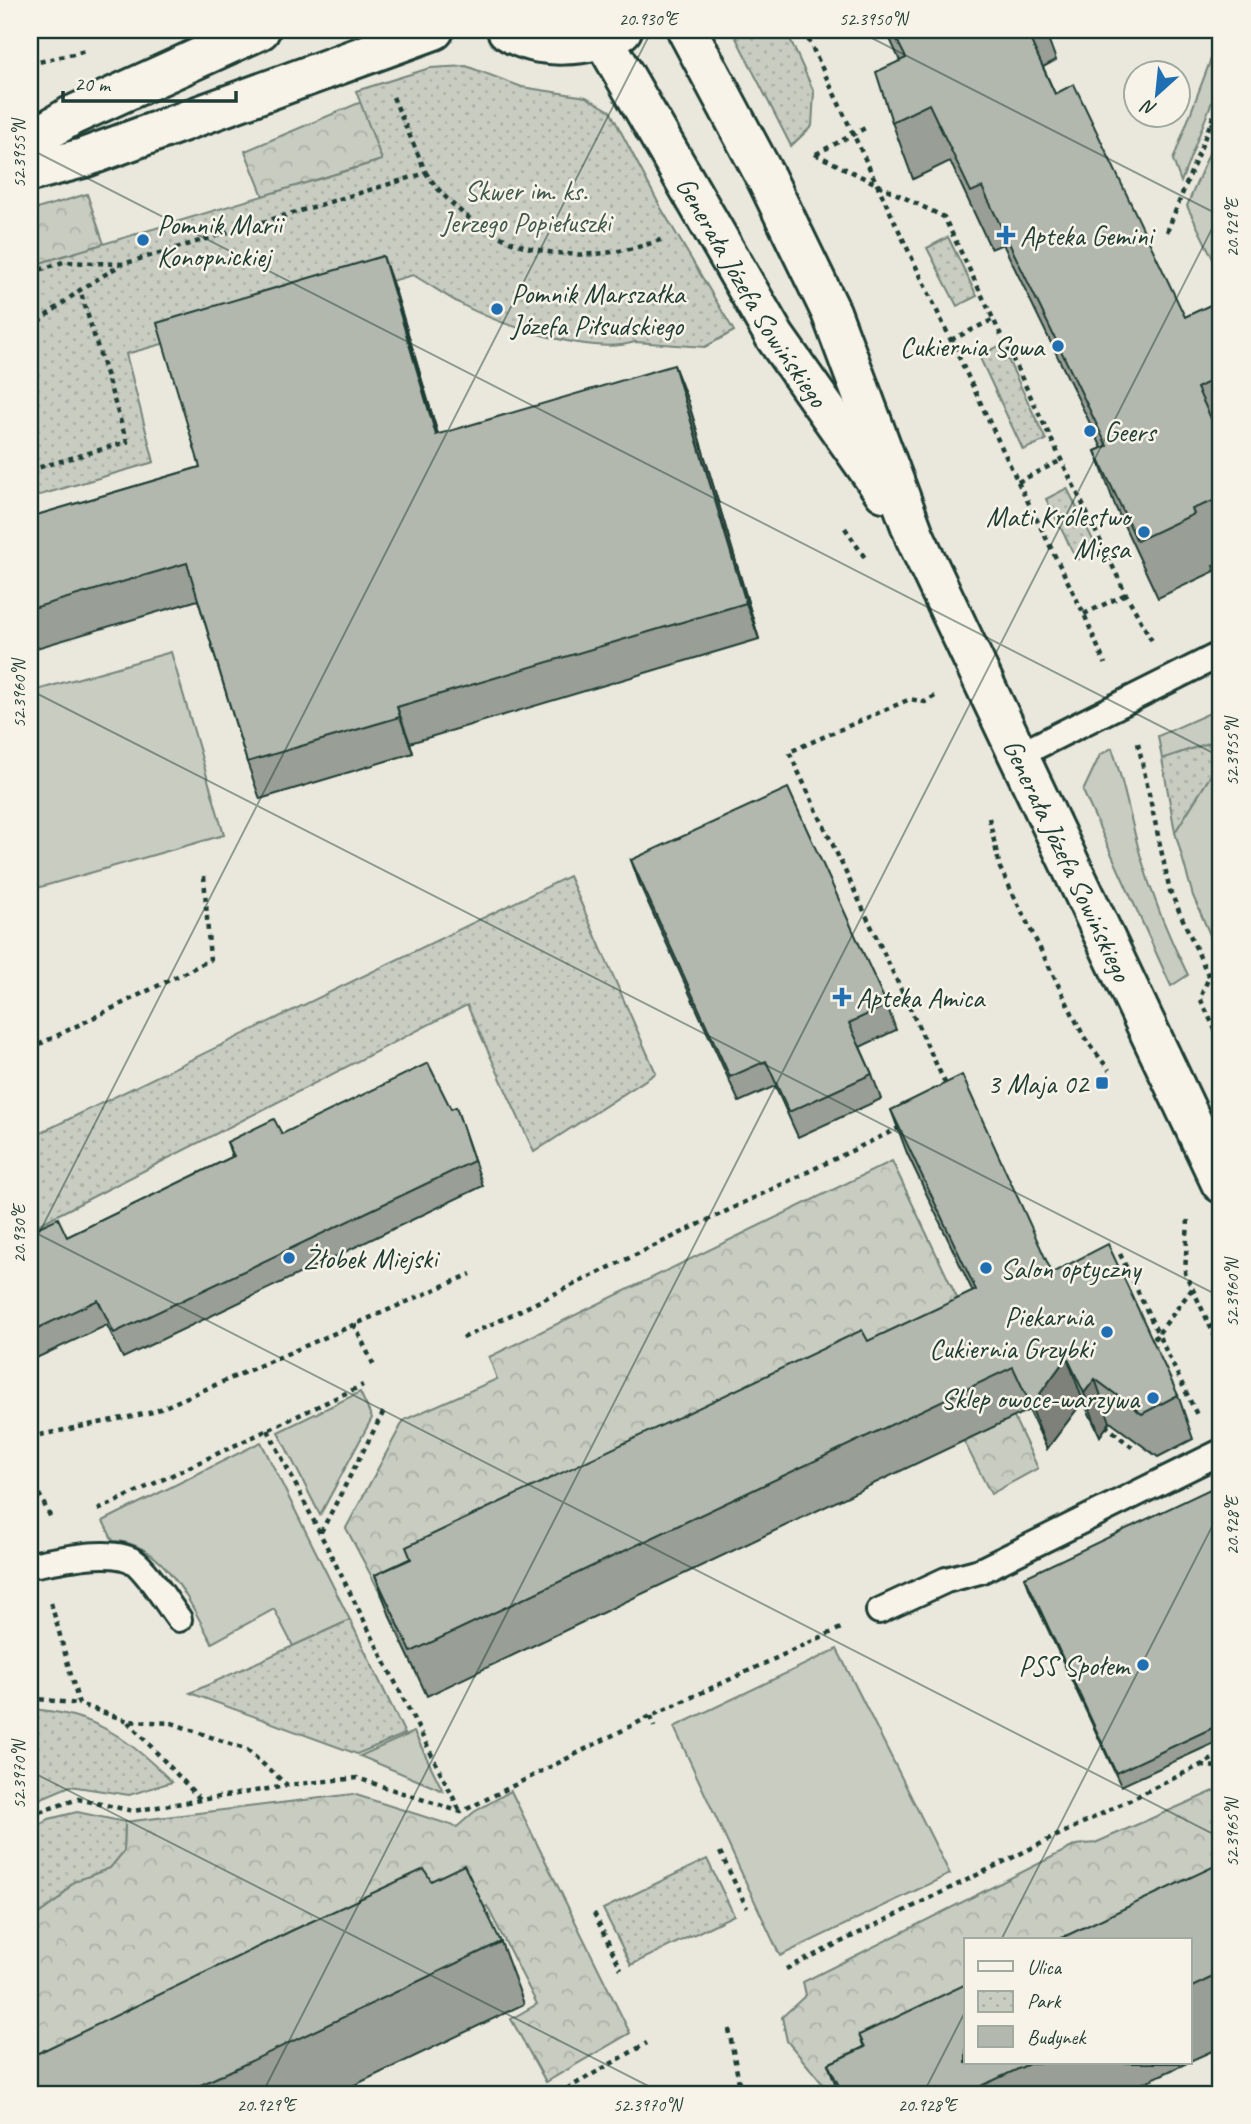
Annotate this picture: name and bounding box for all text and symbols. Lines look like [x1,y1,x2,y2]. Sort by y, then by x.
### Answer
text: 20.930°E [619,8,680,30]
text: 52.3950°N [839,8,910,30]
scale bar [63,60,236,104]
north arrow [1122,60,1192,130]
text: 20 m [74,71,112,97]
text: N [1136,93,1160,122]
text: 52.3955°N [8,117,30,188]
street label: Generała Józefa Sowińskiego [668,170,837,415]
park label: Skwer im. ks. Jerzego Popiełuszki [439,173,614,240]
text: 20.929°E [1221,196,1243,257]
place label: Pomnik Marii Konopnickiej [157,207,286,274]
place label: Apteka Gemini [1020,218,1156,253]
marker: Apteka Gemini [998,227,1014,243]
marker: Pomnik Marii Konopnickiej [135,232,151,248]
place label: Pomnik Marszałka Józefa Piłsudskiego [509,276,686,343]
marker: Pomnik Marszałka Józefa Piłsudskiego [489,301,505,317]
place label: Cukiernia Sowa [900,329,1046,364]
marker: Cukiernia Sowa [1050,338,1066,354]
place label: Geers [1104,414,1158,449]
marker: Geers [1082,423,1098,439]
place label: Mati Królestwo Mięsa [986,499,1133,566]
marker: Mati Królestwo Mięsa [1136,524,1152,540]
text: 52.3960°N [8,657,30,728]
text: 52.3955°N [1221,715,1243,786]
street label: Generała Józefa Sowińskiego [995,733,1141,989]
place label: Apteka Amica [856,980,986,1015]
marker: Apteka Amica [834,989,850,1005]
place label: 3 Maja 02 [987,1066,1090,1101]
marker: 3 Maja 02 [1094,1075,1110,1091]
text: 20.930°E [8,1202,30,1263]
place label: Żłobek Miejski [303,1241,441,1276]
marker: Żłobek Miejski [281,1250,297,1266]
place label: Salon optyczny [1000,1251,1143,1286]
text: 52.3960°N [1221,1256,1243,1327]
marker: Salon optyczny [978,1260,994,1276]
place label: Piekarnia Cukiernia Grzybki [929,1299,1097,1366]
marker: Piekarnia Cukiernia Grzybki [1099,1324,1115,1340]
place label: Sklep owoce-warzywa [941,1381,1141,1416]
marker: Sklep owoce-warzywa [1145,1390,1161,1406]
text: 20.928°E [1221,1494,1243,1555]
place label: PSS Społem [1019,1648,1131,1683]
marker: PSS Społem [1135,1657,1151,1673]
text: 52.3970°N [8,1738,30,1809]
text: 52.3965°N [1221,1796,1243,1867]
legend [964,1938,1192,2064]
text: Ulica [1027,1954,1063,1980]
text: Park [1027,1988,1062,2014]
text: Budynek [1027,2024,1087,2050]
text: 20.929°E [237,2094,298,2116]
text: 52.3970°N [613,2094,684,2116]
text: 20.928°E [898,2094,959,2116]

